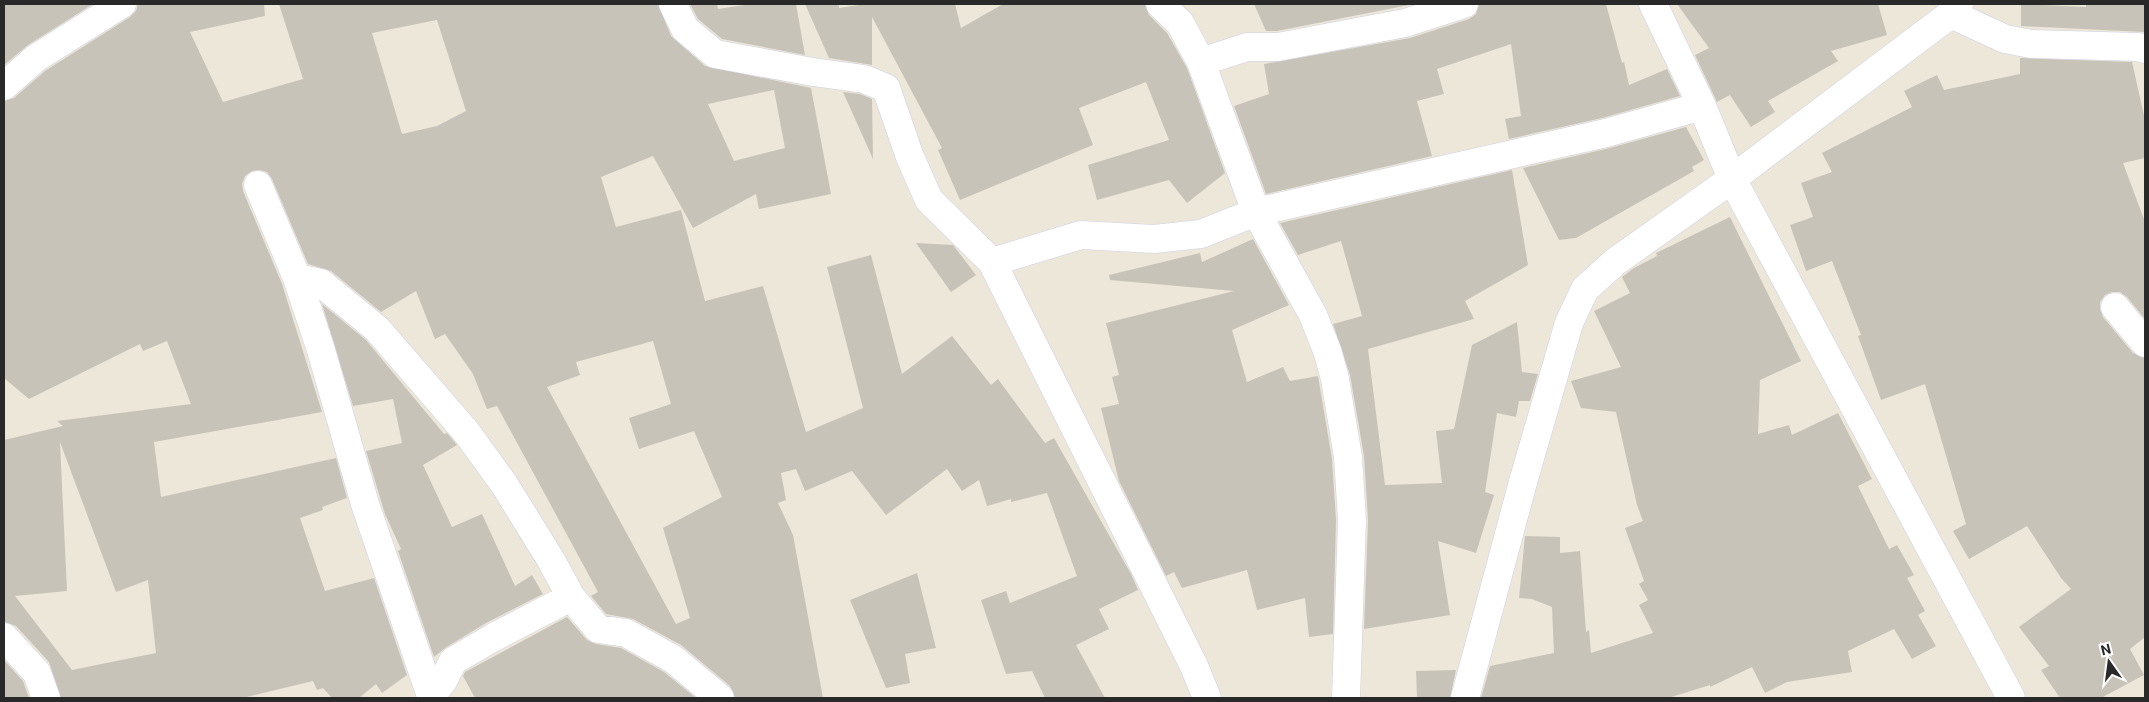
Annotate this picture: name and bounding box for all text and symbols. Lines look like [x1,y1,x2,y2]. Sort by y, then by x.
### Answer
north arrow [2084,637,2134,687]
text: N [2099,640,2113,658]

